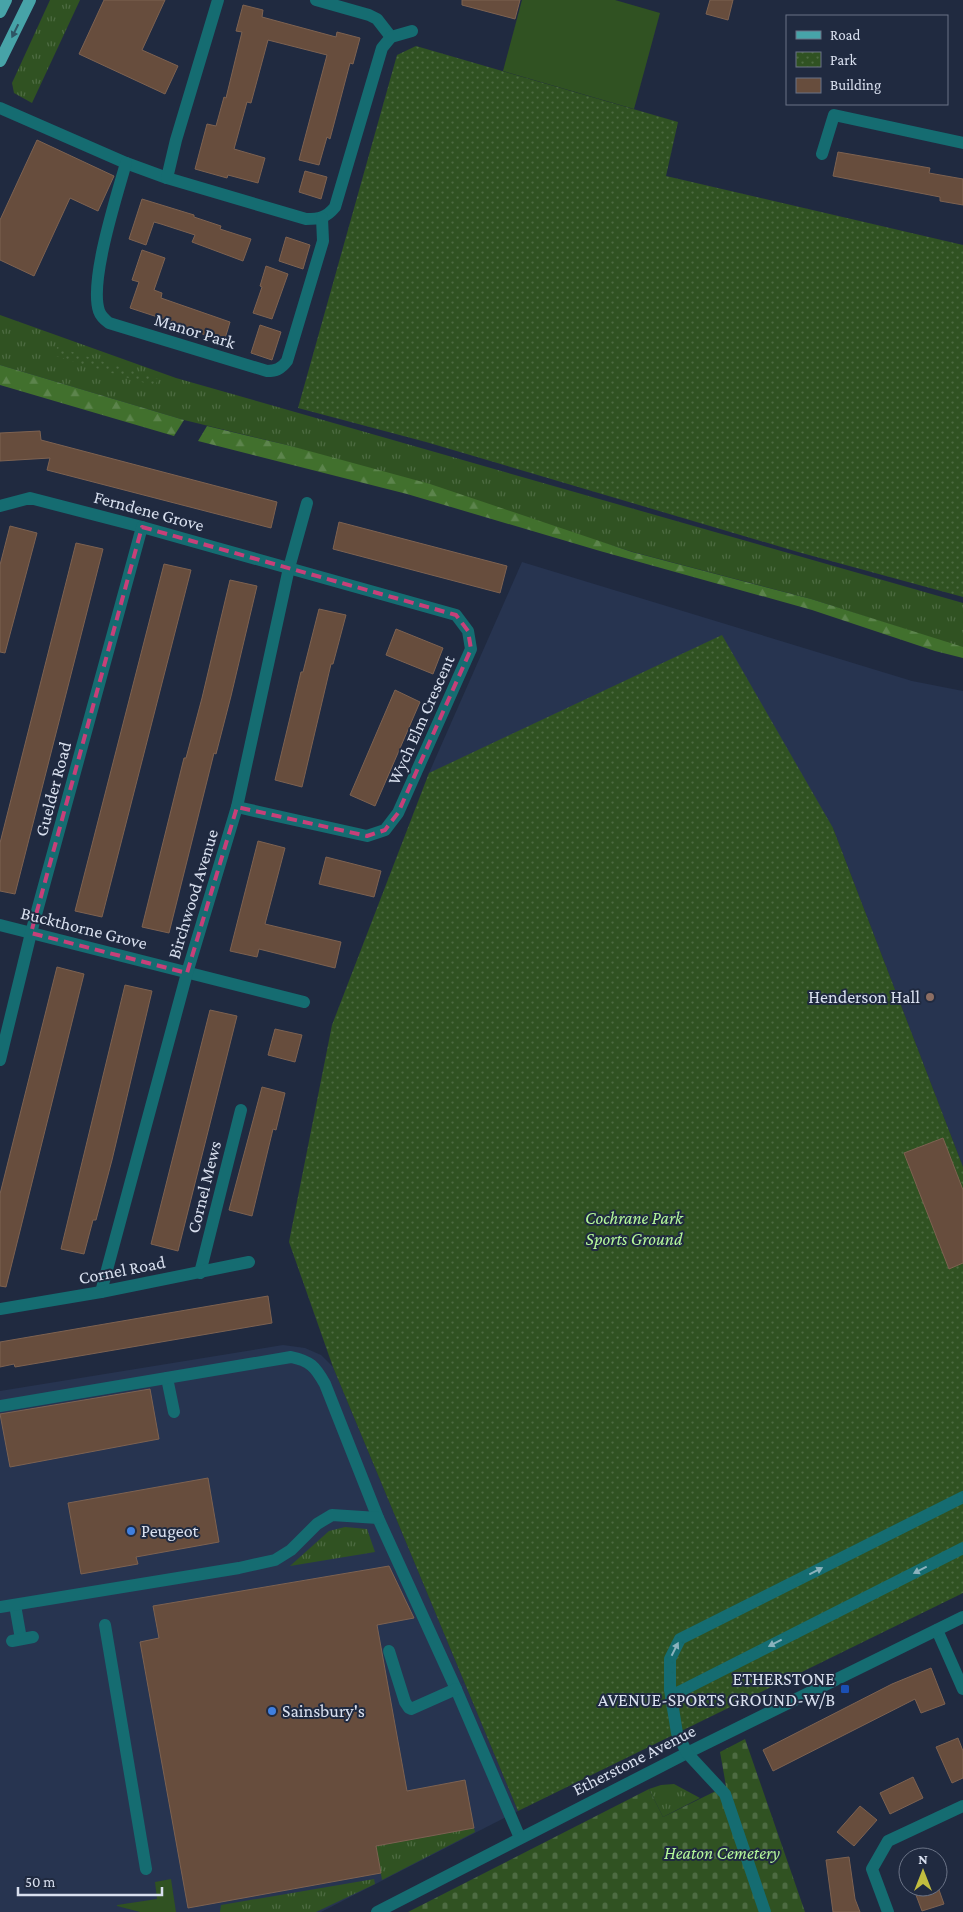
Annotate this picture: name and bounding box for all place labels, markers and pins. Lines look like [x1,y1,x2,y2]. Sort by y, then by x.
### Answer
place label: Henderson Hall [808,987,920,1007]
marker: Henderson Hall [924,991,936,1003]
place label: Peugeot [141,1521,200,1541]
marker: Peugeot [125,1525,137,1537]
place label: ETHERSTONE AVENUE-SPORTS GROUND-W/B [598,1669,835,1710]
marker: ETHERSTONE AVENUE-SPORTS GROUND-W/B [839,1683,851,1695]
place label: Sainsbury's [282,1701,365,1721]
marker: Sainsbury's [266,1705,278,1717]

